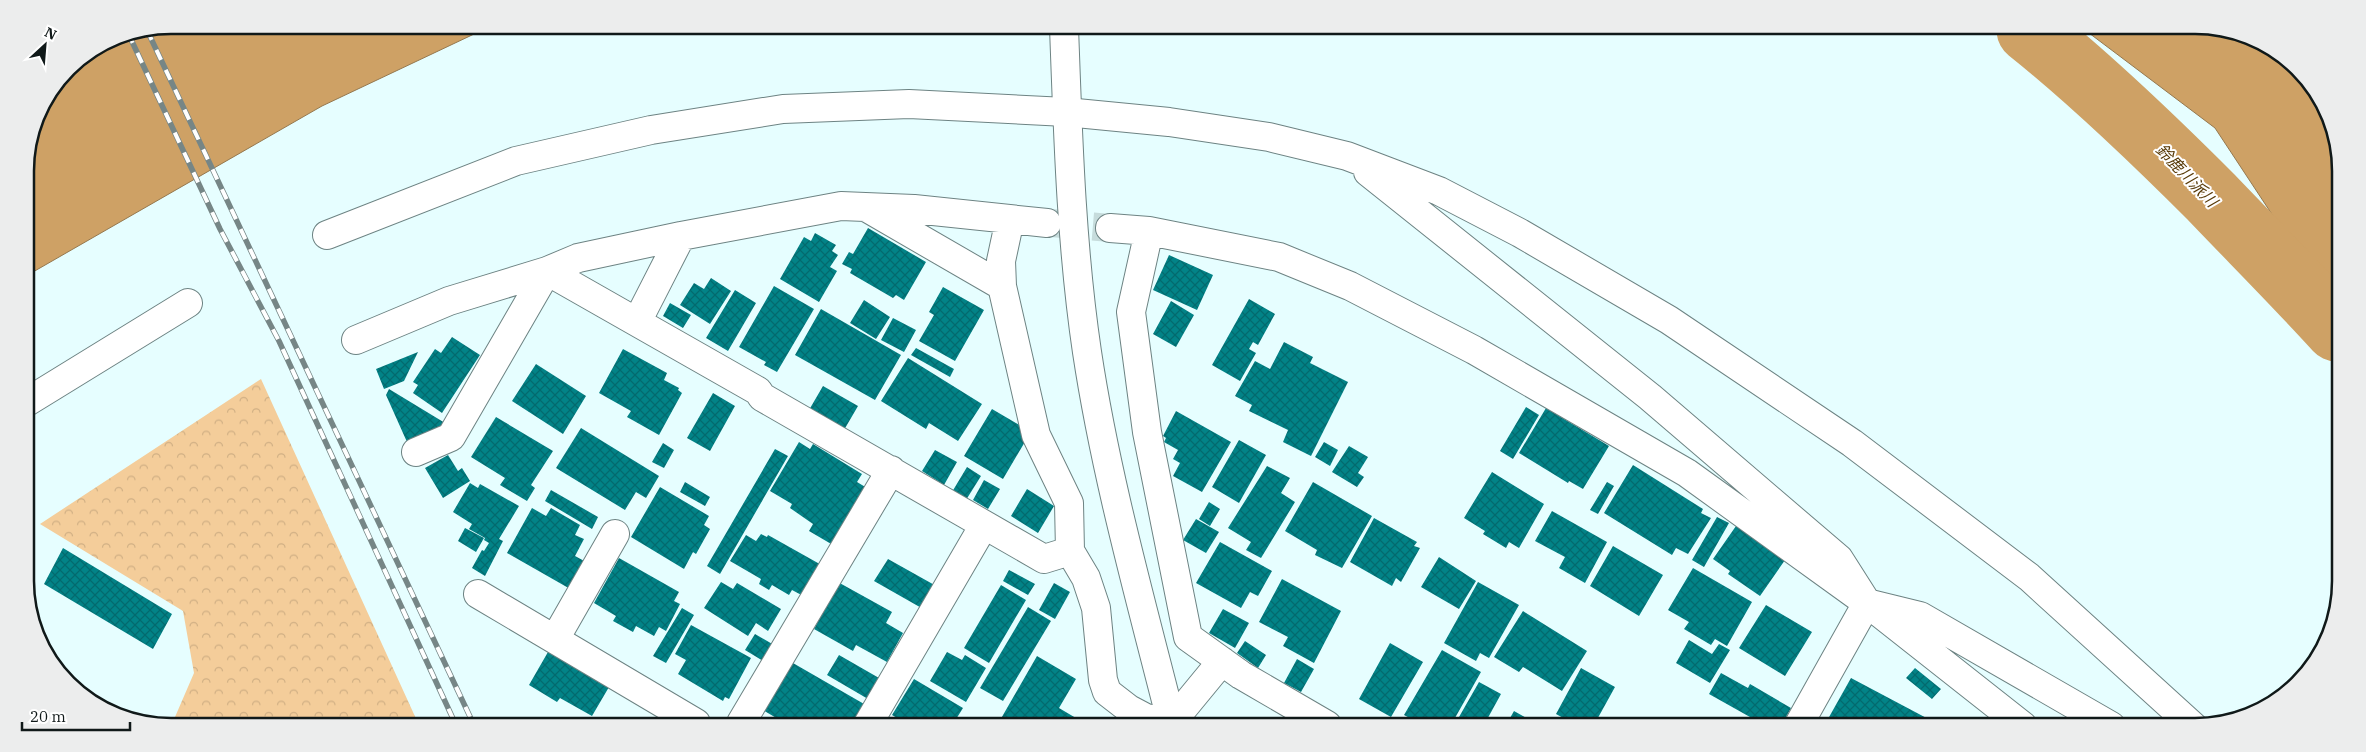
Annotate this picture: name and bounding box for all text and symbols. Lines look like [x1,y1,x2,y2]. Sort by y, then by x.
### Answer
north arrow [20,20,70,70]
text: N [42,23,60,44]
water label: 鈴鹿川派川 [2152,139,2223,212]
scale bar [22,700,130,732]
text: 20 m [30,707,66,726]

